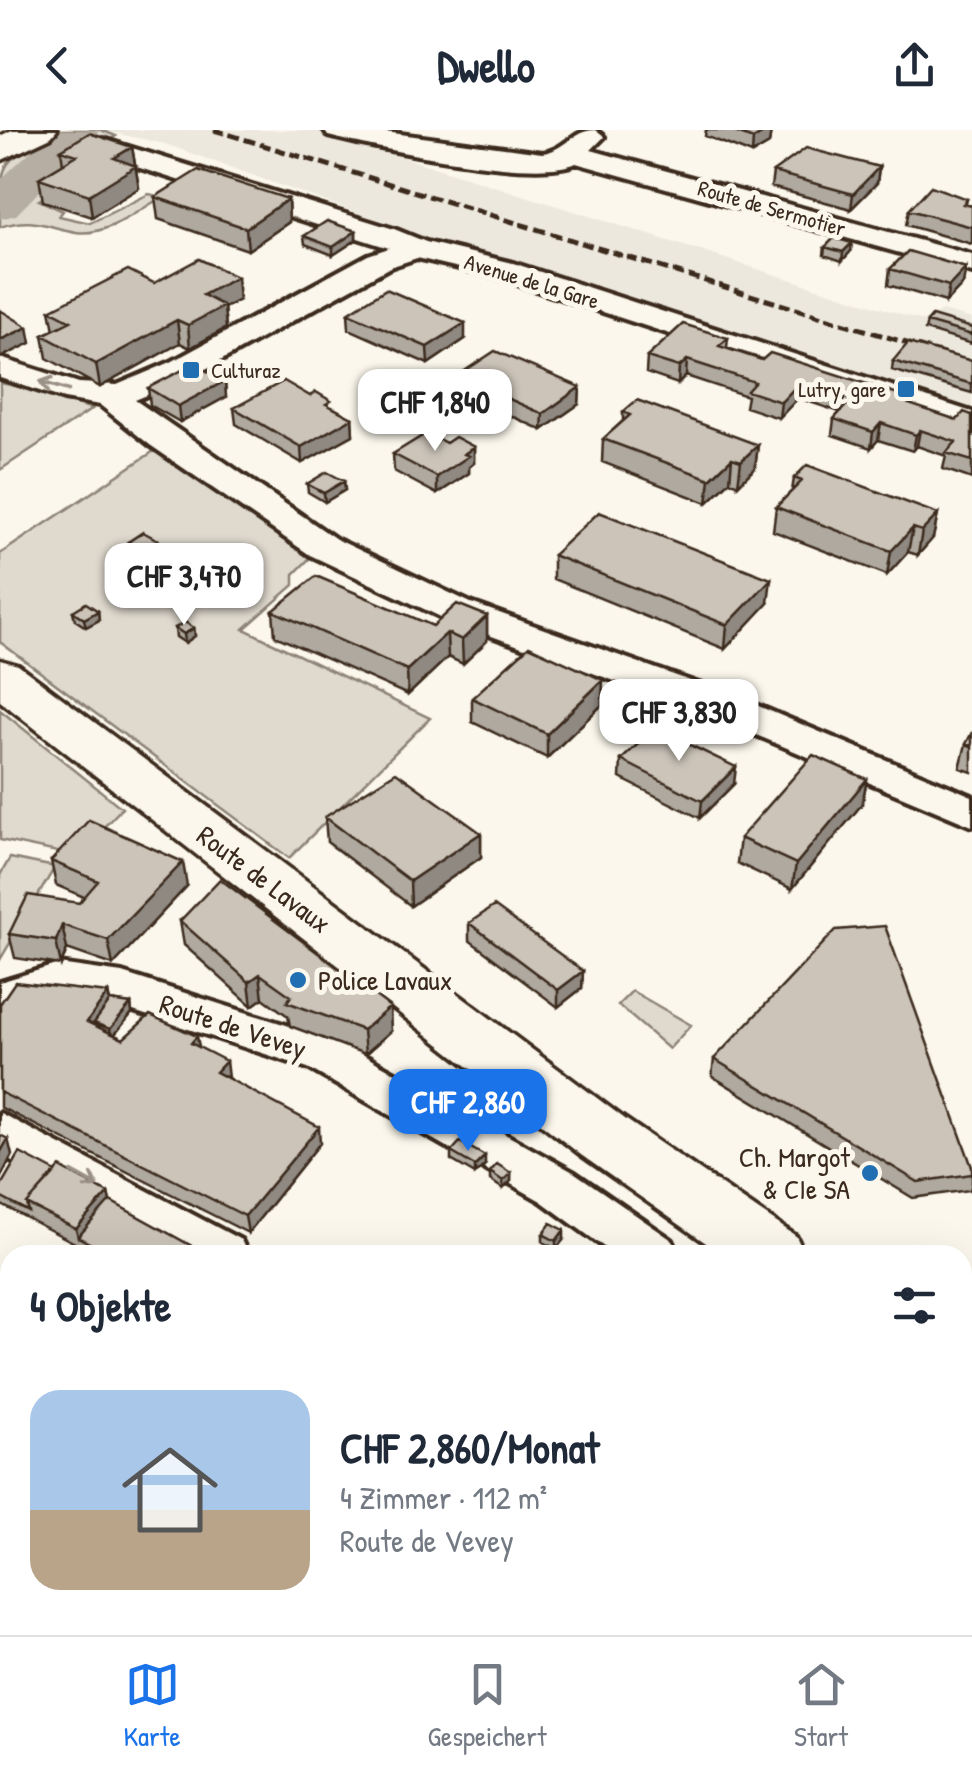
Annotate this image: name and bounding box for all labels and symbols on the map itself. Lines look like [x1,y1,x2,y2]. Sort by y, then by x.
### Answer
street label: Route de Sermotier [695,173,850,244]
street label: Avenue de la Gare [461,246,603,316]
place label: Culturaz [211,355,281,385]
marker: Culturaz [180,359,202,381]
pin: CHF 1,840 [321,369,549,454]
place label: Lutry, gare [799,374,886,404]
one-way arrow [39,376,70,394]
marker: Lutry, gare [895,378,917,400]
pin: CHF 3,470 [70,543,298,628]
pin: CHF 3,830 [565,679,793,764]
street label: Route de Lavaux [189,816,339,942]
place label: Police Lavaux [318,961,452,999]
marker: Police Lavaux [287,969,309,991]
street label: Route de Vevey [155,984,311,1068]
pin: CHF 2,860 [354,1069,582,1154]
place label: Ch. Margot & CIe SA [739,1138,850,1208]
marker: Ch. Margot & CIe SA [859,1162,881,1184]
one-way arrow [70,1169,100,1189]

